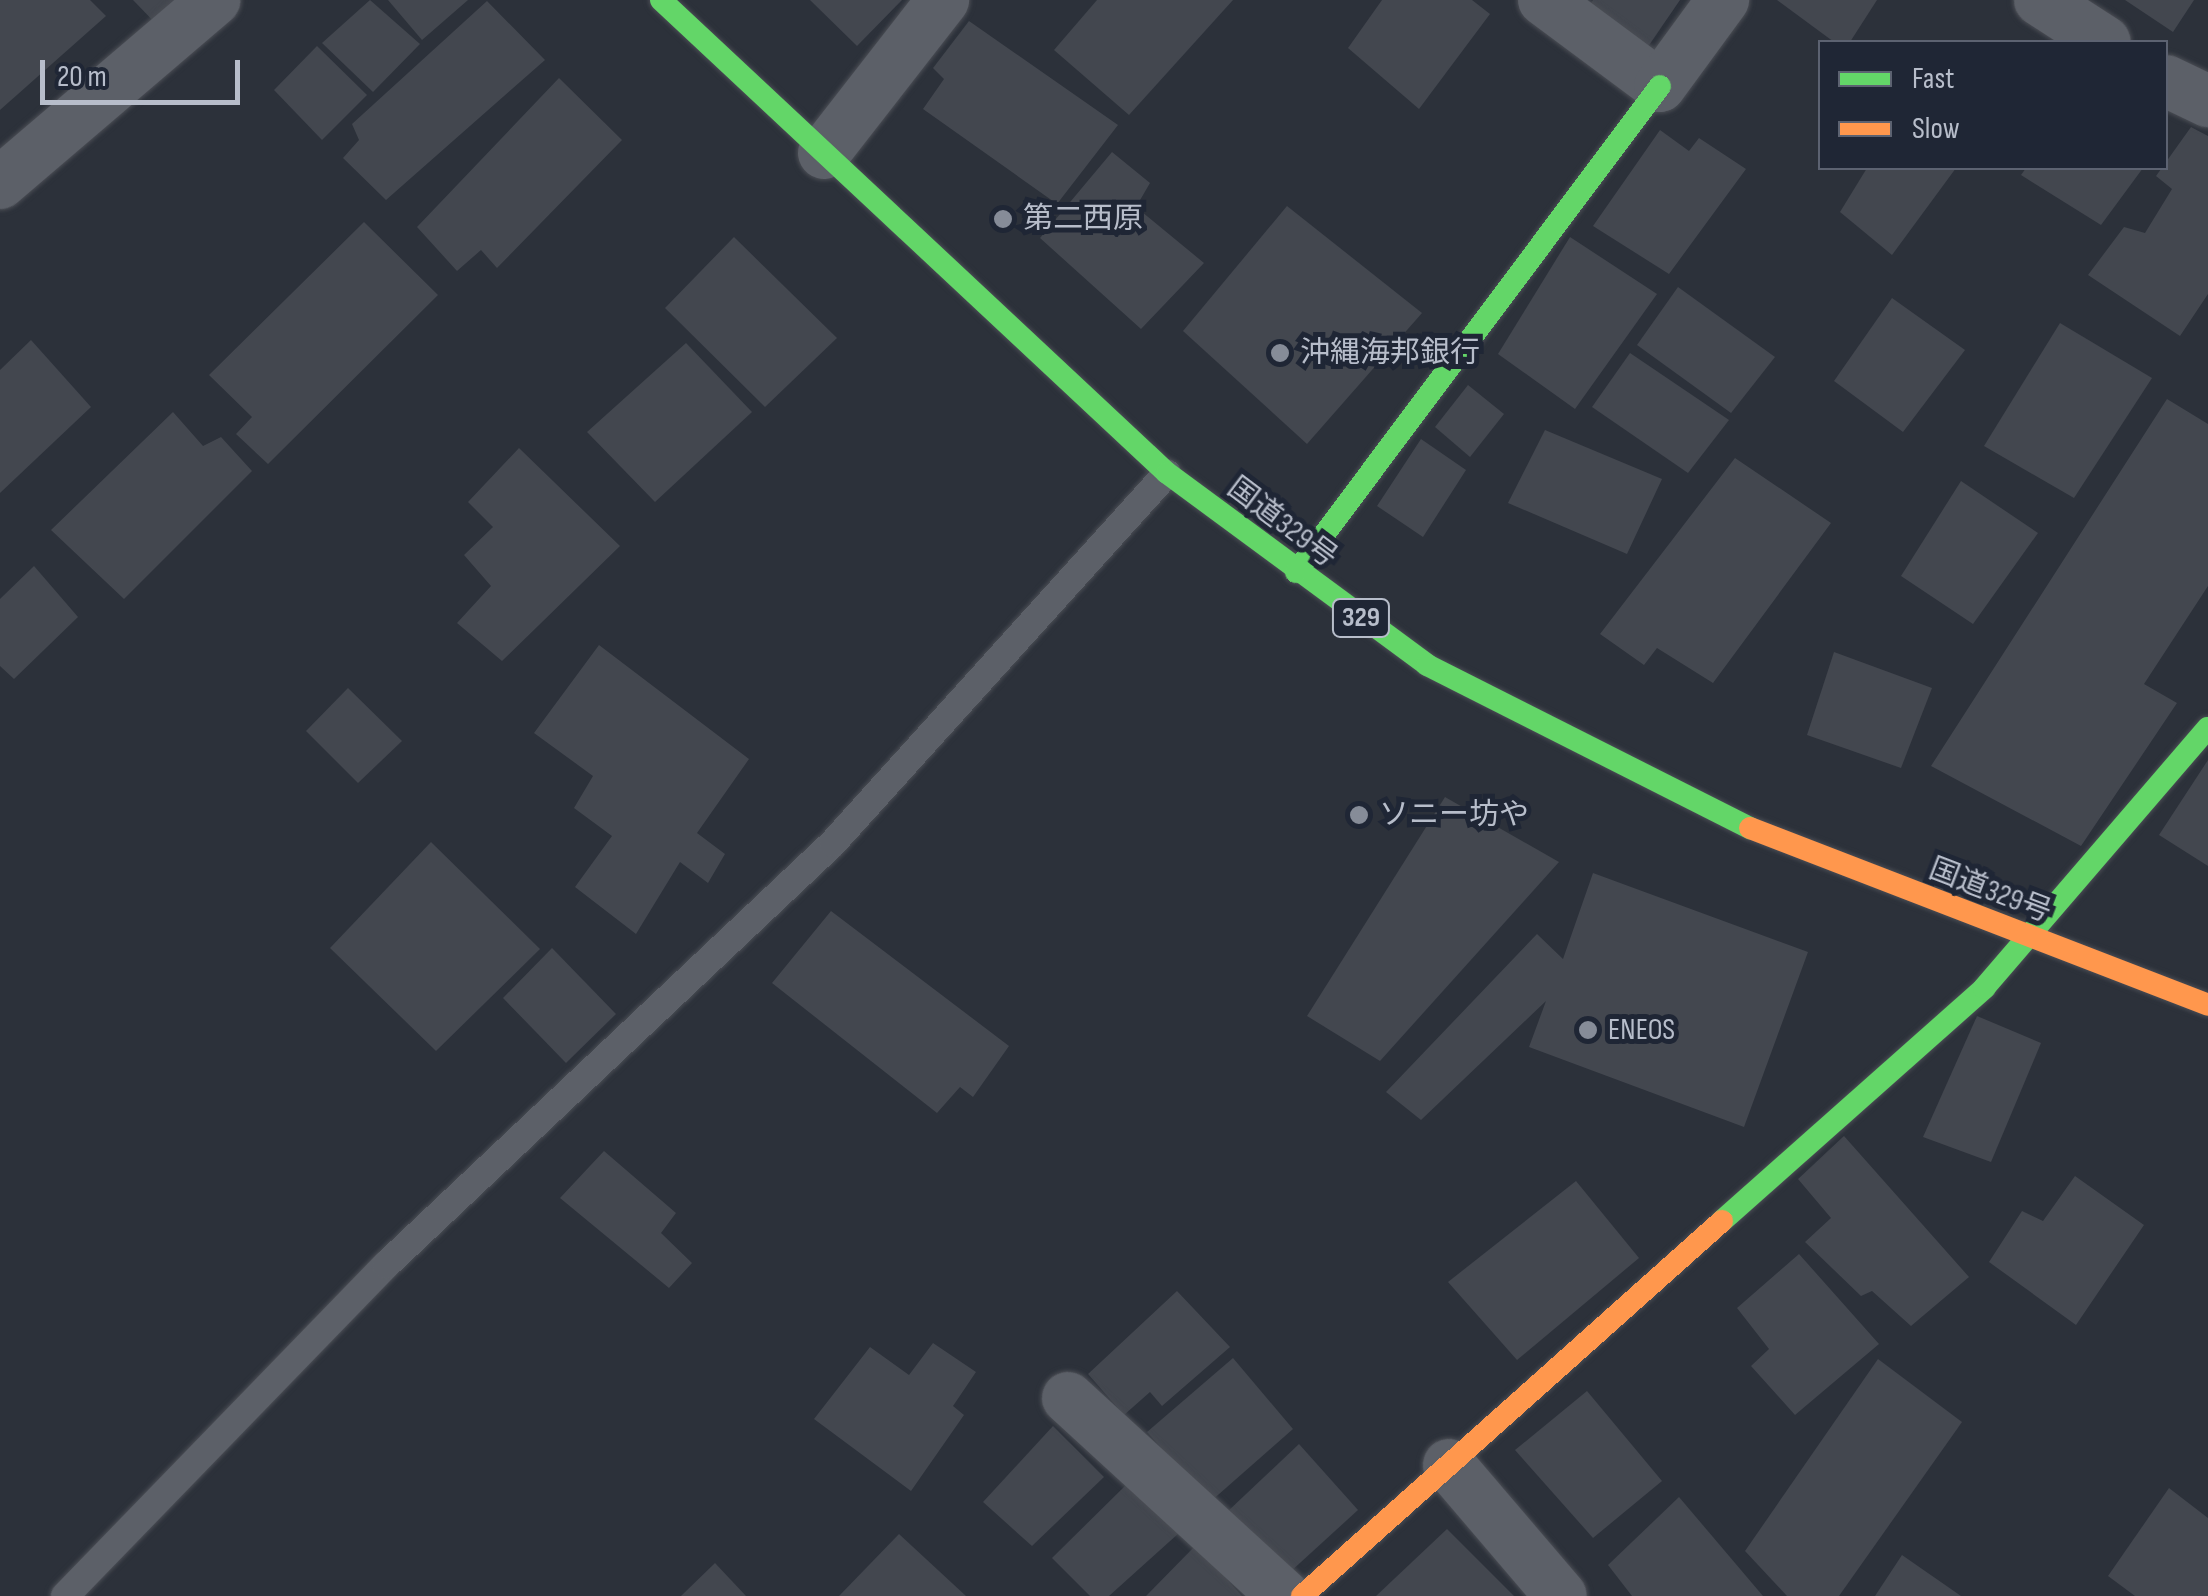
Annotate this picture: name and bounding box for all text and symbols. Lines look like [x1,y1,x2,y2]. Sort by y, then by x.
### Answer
scale bar [45,40,245,102]
legend [1818,40,2168,170]
text: 20 m [57,59,107,95]
text: Fast [1912,61,1954,97]
text: Slow [1912,111,1960,147]
place label: 第二西原 [1023,201,1143,237]
marker: 第二西原 [992,208,1014,230]
place label: 沖縄海邦銀行 [1300,335,1480,371]
marker: 沖縄海邦銀行 [1269,342,1291,364]
street label: 国道329号 [1220,470,1344,576]
road number: 329 [1331,595,1391,641]
place label: ソニー坊や [1379,797,1529,833]
marker: ソニー坊や [1348,804,1370,826]
street label: 国道329号 [1924,851,2056,931]
place label: ENEOS [1608,1012,1675,1048]
marker: ENEOS [1577,1019,1599,1041]

